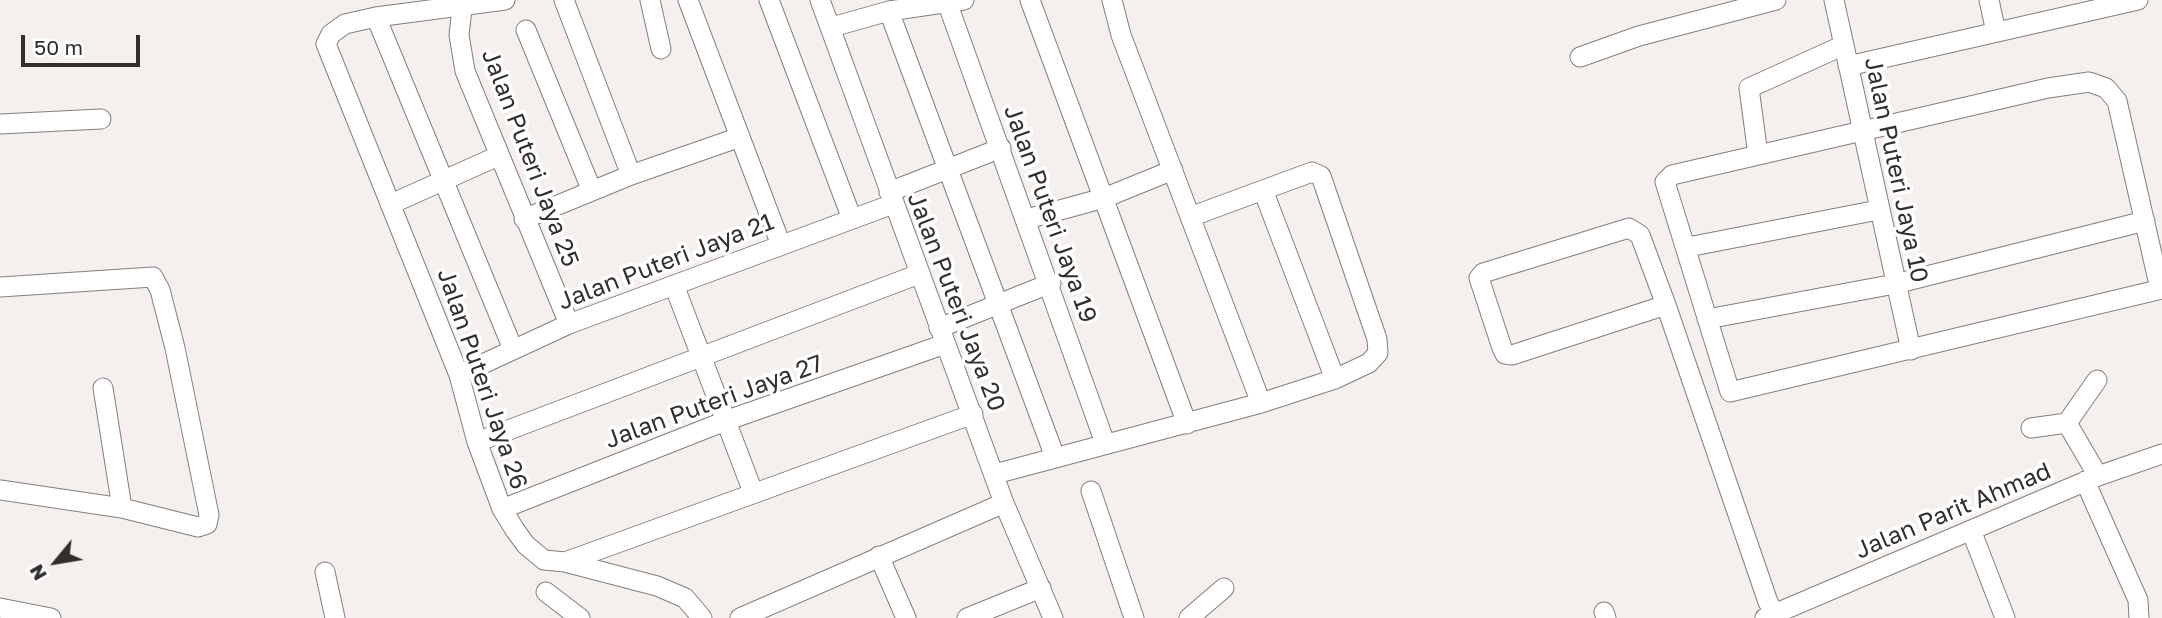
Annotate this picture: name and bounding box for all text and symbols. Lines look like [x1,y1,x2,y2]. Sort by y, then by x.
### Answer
scale bar [24,21,144,65]
text: 50 m [34,34,83,60]
street label: Jalan Puteri Jaya 25 [475,45,585,271]
street label: Jalan Puteri Jaya 10 [1858,55,1934,285]
street label: Jalan Puteri Jaya 19 [997,101,1103,327]
street label: Jalan Puteri Jaya 20 [901,189,1011,415]
street label: Jalan Puteri Jaya 21 [554,208,778,316]
street label: Jalan Puteri Jaya 26 [431,265,533,493]
street label: Jalan Puteri Jaya 27 [601,349,827,455]
street label: Jalan Parit Ahmad [1851,457,2055,565]
north arrow [21,527,91,597]
text: N [24,561,51,585]

